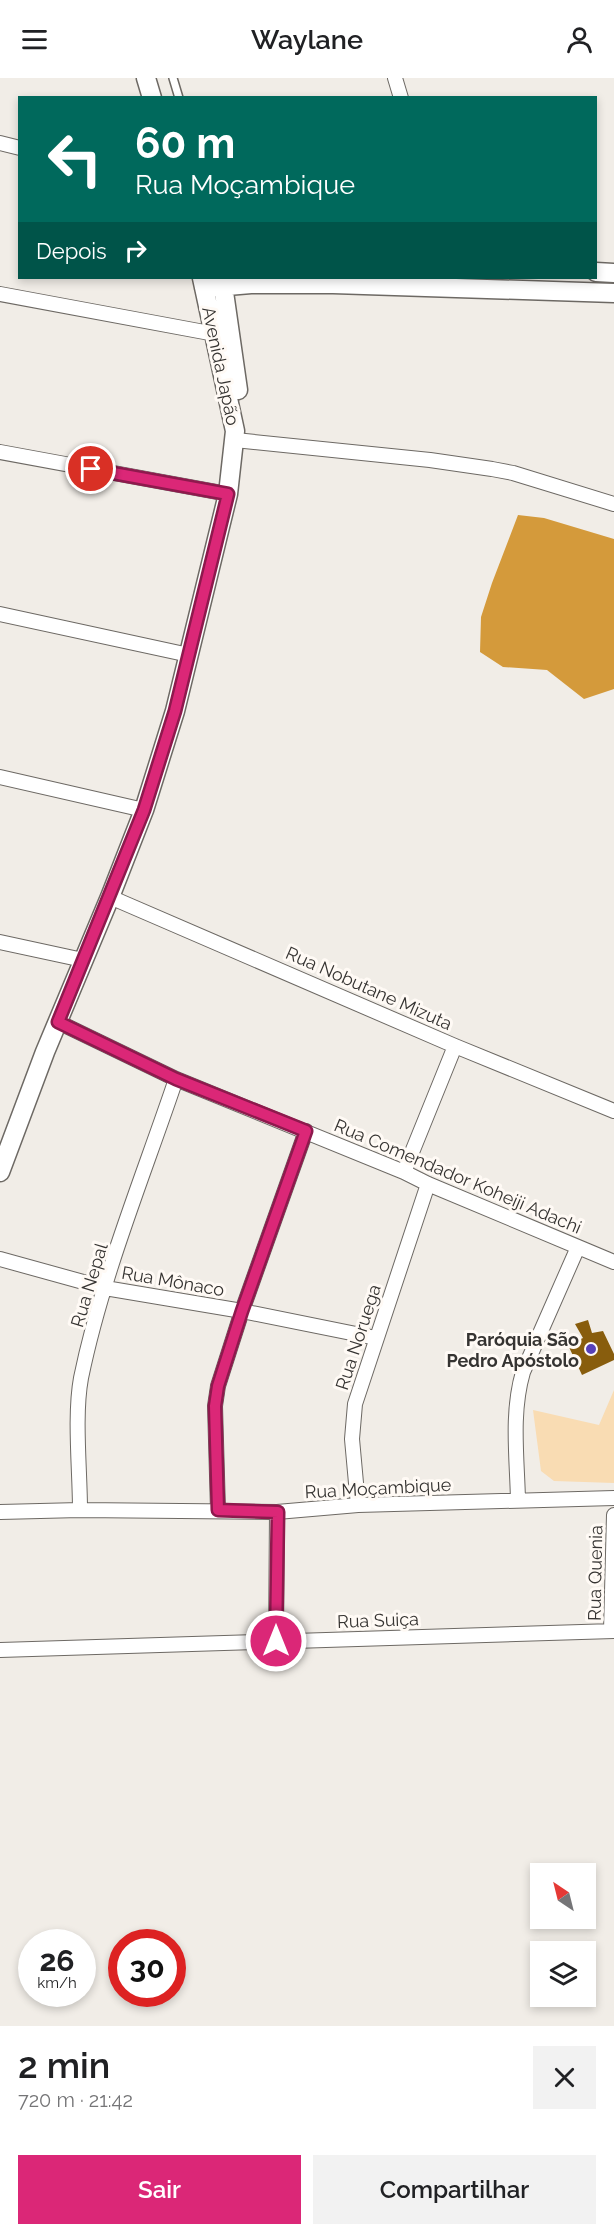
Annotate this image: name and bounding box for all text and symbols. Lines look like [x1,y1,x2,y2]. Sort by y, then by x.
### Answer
icon: menu [18,23,51,56]
icon: person [563,23,596,56]
text: Waylane [251,24,363,55]
text: 60 m [135,119,235,168]
icon: left [36,120,114,198]
text: Rua Moçambique [135,169,355,200]
icon: right [119,234,152,267]
text: Depois [36,238,107,264]
street label: Avenida Japão [198,305,244,428]
pin [65,443,116,494]
icon: arrive [74,452,107,485]
street label: Rua Nobutane Mizuta [283,942,455,1034]
street label: Rua Comendador Koheiji Adachi [331,1114,585,1238]
street label: Rua Nepal [66,1240,112,1330]
street label: Rua Mônaco [120,1262,226,1300]
street label: Rua Noruega [331,1282,385,1392]
place label: Paróquia São Pedro Apóstolo [446,1329,579,1371]
marker: Paróquia São Pedro Apóstolo [584,1342,598,1356]
street label: Rua Moçambique [304,1474,452,1502]
street label: Rua Quenia [584,1525,606,1621]
street label: Rua Suiça [337,1608,419,1632]
position arrow [244,1609,308,1673]
north arrow [530,1863,596,1929]
map controls [530,1863,596,2007]
speed limit sign: 30 [108,1929,186,2007]
button: layers [530,1941,596,2007]
text: 26 [39,1943,75,1978]
text: km/h [37,1974,77,1992]
text: 2 min [18,2044,110,2086]
button: close [533,2046,596,2109]
text: 720 m · 21:42 [18,2088,133,2112]
button: Sair [18,2155,301,2224]
button: Compartilhar [313,2155,596,2224]

